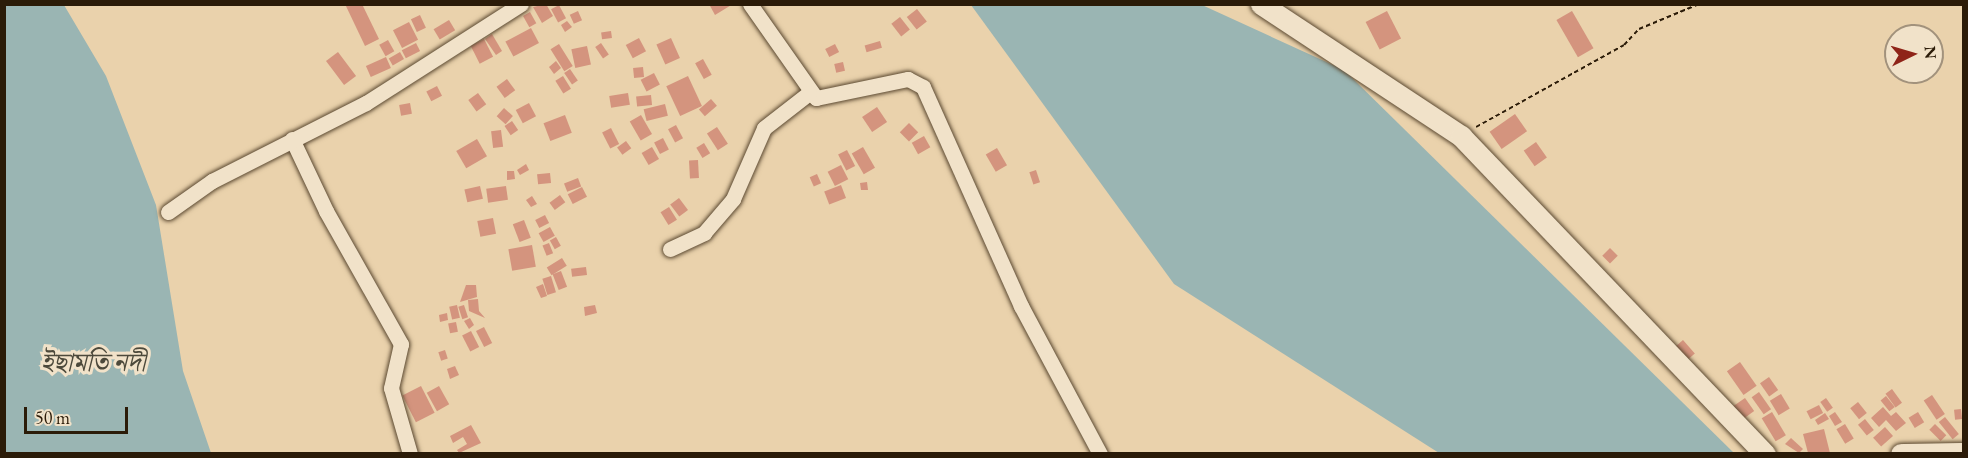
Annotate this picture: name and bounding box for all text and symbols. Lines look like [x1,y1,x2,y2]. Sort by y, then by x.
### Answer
north arrow [1884,24,1944,84]
text: N [1919,45,1941,60]
water label: ইছামতি নদী [41,347,145,379]
scale bar [27,395,130,433]
text: 50 m [35,406,70,429]

